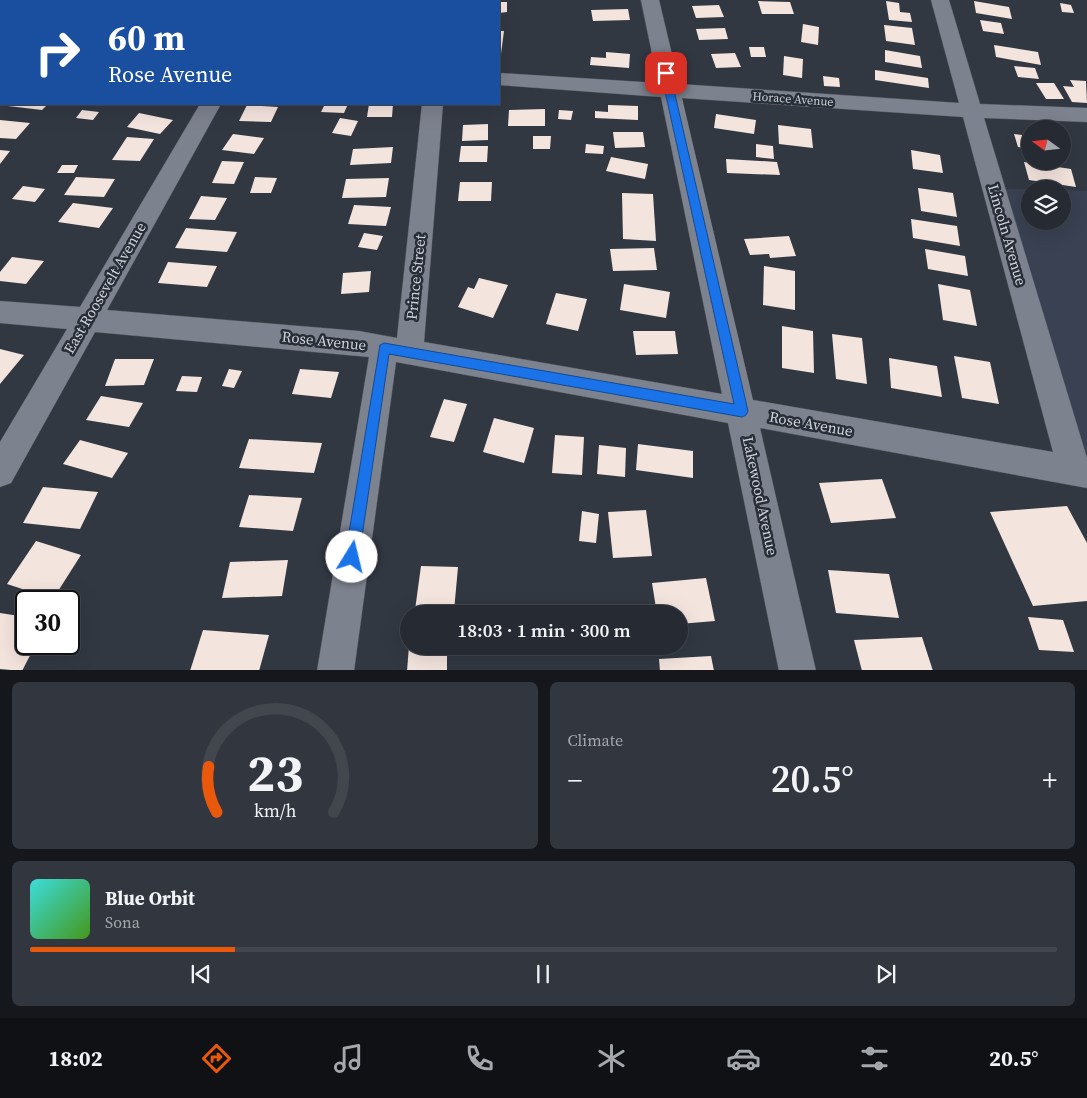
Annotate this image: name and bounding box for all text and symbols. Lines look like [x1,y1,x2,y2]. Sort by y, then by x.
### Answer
text: 60 m [108,14,185,62]
icon: right [25,20,90,85]
pin [645,52,687,94]
text: Rose Avenue [108,59,232,89]
icon: arrive [652,59,680,87]
street label: Horace Avenue [752,88,834,110]
north arrow [1021,120,1071,170]
map controls [1021,120,1071,230]
button: layers [1021,180,1071,230]
street label: Lincoln Avenue [983,182,1032,288]
street label: East Roosevelt Avenue [58,218,151,357]
street label: Prince Street [401,233,430,321]
street label: Rose Avenue [281,326,368,355]
street label: Rose Avenue [768,406,855,441]
street label: Lakewood Avenue [738,435,783,558]
position arrow [325,530,377,582]
speed limit sign: 30 [15,590,80,655]
text: 18:03 · 1 min · 300 m [457,617,631,643]
text: Climate [568,729,623,751]
text: 23 [247,737,303,808]
text: 20.5° [771,753,854,805]
text: − [568,761,582,799]
text: + [1042,761,1057,799]
text: km/h [253,798,296,823]
text: Blue Orbit [105,885,195,911]
text: Sona [105,911,140,933]
icon: previous [187,960,215,988]
icon: pause [529,960,557,988]
icon: next [872,960,900,988]
icon: directions [199,1041,234,1076]
icon: music [331,1041,366,1076]
icon: phone [462,1041,497,1076]
icon: climate [594,1041,629,1076]
icon: car [726,1041,761,1076]
icon: filters [857,1041,892,1076]
text: 18:02 [48,1043,103,1073]
text: 20.5° [989,1043,1039,1073]

